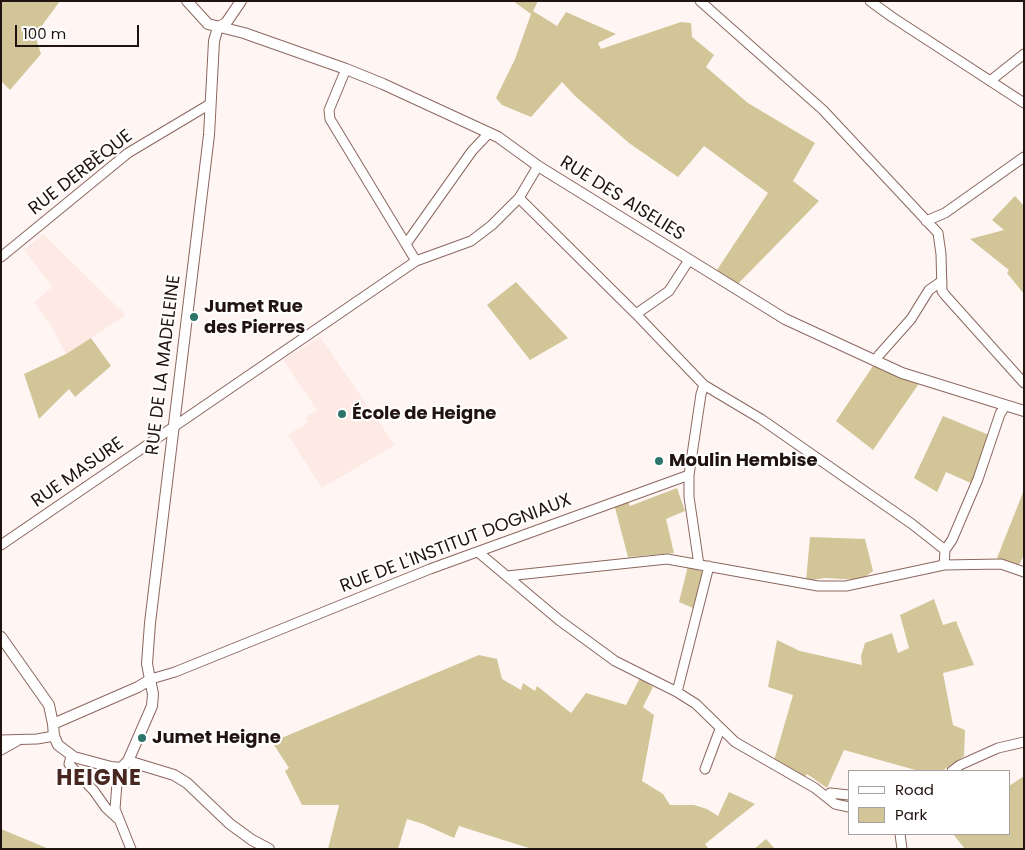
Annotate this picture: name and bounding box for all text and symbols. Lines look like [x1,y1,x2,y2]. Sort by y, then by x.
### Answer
scale bar [18,15,141,47]
text: 100 m [23,23,66,44]
street label: RUE DERBÈQUE [25,126,137,220]
street label: RUE DES AISELIES [556,152,688,246]
street label: RUE DE LA MADELEINE [142,274,186,456]
place label: Jumet Rue des Pierres [204,296,305,338]
marker: Jumet Rue des Pierres [188,311,200,323]
place label: École de Heigne [352,403,496,425]
marker: École de Heigne [336,408,348,420]
street label: RUE MASURE [28,433,128,513]
place label: Moulin Hembise [669,450,818,472]
marker: Moulin Hembise [653,455,665,467]
street label: RUE DE L'INSTITUT DOGNIAUX [337,490,575,598]
place label: Jumet Heigne [152,727,281,749]
marker: Jumet Heigne [136,732,148,744]
district label: HEIGNE [55,766,143,792]
legend [848,770,1010,835]
text: Road [895,779,934,800]
text: Park [895,804,927,825]

